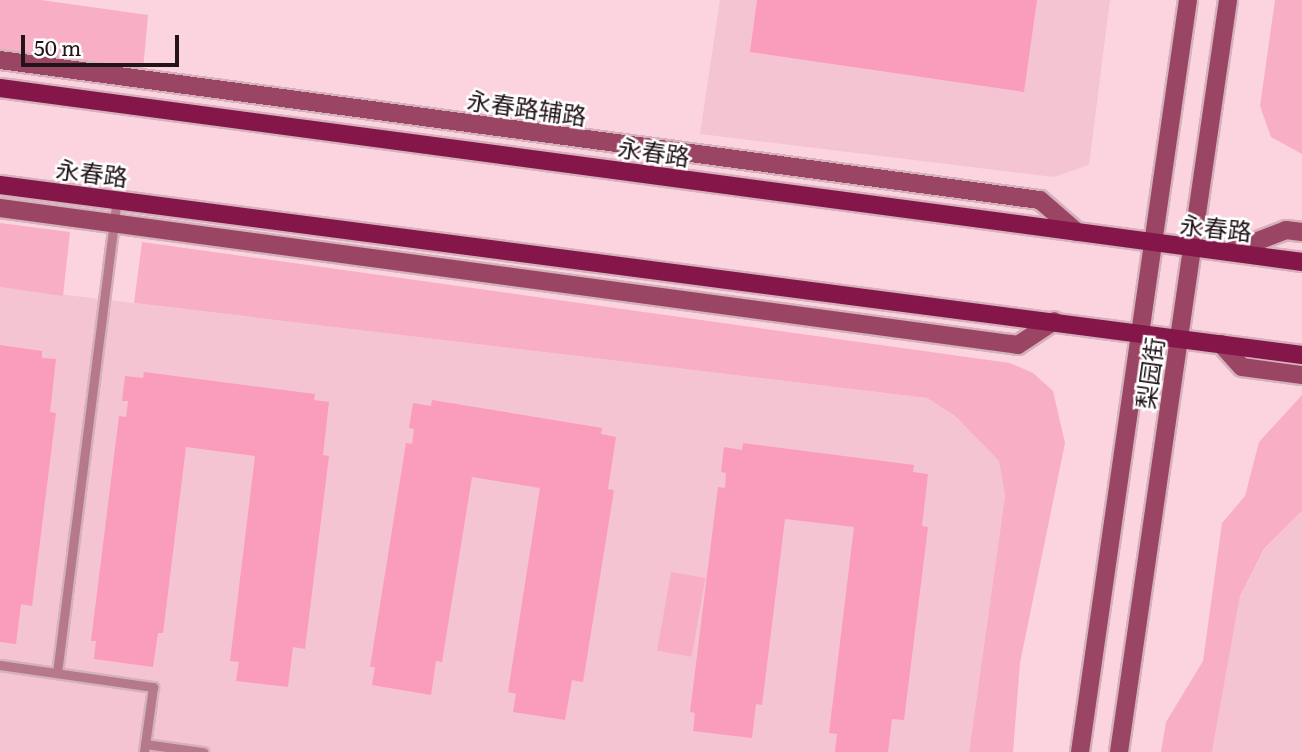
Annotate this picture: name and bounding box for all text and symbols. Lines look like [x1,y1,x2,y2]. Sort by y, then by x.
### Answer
scale bar [24,21,182,65]
text: 50 m [34,31,81,62]
street label: 永春路辅路 [466,84,588,130]
street label: 永春路 [616,132,692,170]
street label: 永春路 [55,153,129,191]
street label: 永春路 [1179,209,1253,245]
street label: 梨园街 [1130,335,1168,411]

